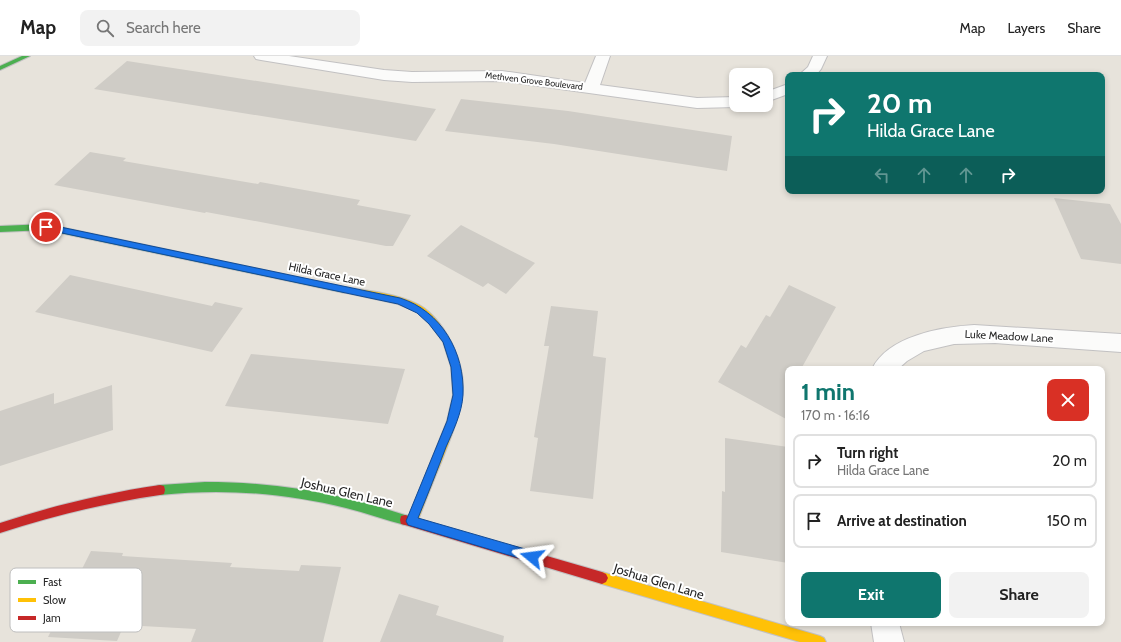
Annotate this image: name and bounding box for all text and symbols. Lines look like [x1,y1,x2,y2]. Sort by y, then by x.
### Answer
search box [80,10,360,46]
text: Map [20,16,56,39]
icon: search [94,17,116,39]
text: Search here [126,19,201,37]
text: Map [960,19,985,37]
text: Layers [1007,19,1045,37]
text: Share [1067,19,1101,37]
map controls [729,68,773,112]
button: layers [729,68,773,112]
street label: Methven Grove Boulevard [485,69,584,92]
text: 20 m [867,86,932,120]
icon: right [801,88,853,140]
text: Hilda Grace Lane [867,120,995,142]
icon: left [871,164,893,186]
icon: ahead [913,164,935,186]
icon: ahead [955,164,977,186]
icon: right [997,164,1019,186]
pin [29,210,63,244]
icon: arrive [35,216,57,238]
street label: Hilda Grace Lane [287,259,367,289]
street label: Luke Meadow Lane [964,327,1054,345]
text: 1 min [801,377,855,406]
button: close [1047,379,1089,421]
text: 170 m · 16:16 [801,407,870,423]
text: Turn right [837,444,898,462]
icon: right [803,450,825,472]
text: 20 m [1052,452,1087,470]
text: Hilda Grace Lane [837,462,929,478]
street label: Joshua Glen Lane [298,473,395,510]
icon: arrive [803,510,825,532]
text: Arrive at destination [837,512,967,530]
text: 150 m [1047,512,1087,530]
position arrow [511,536,553,578]
street label: Joshua Glen Lane [611,559,707,602]
legend [10,568,142,632]
button: Exit [801,572,941,618]
button: Share [949,572,1089,618]
text: Fast [43,575,62,589]
text: Slow [43,593,66,607]
text: Jam [42,611,61,625]

